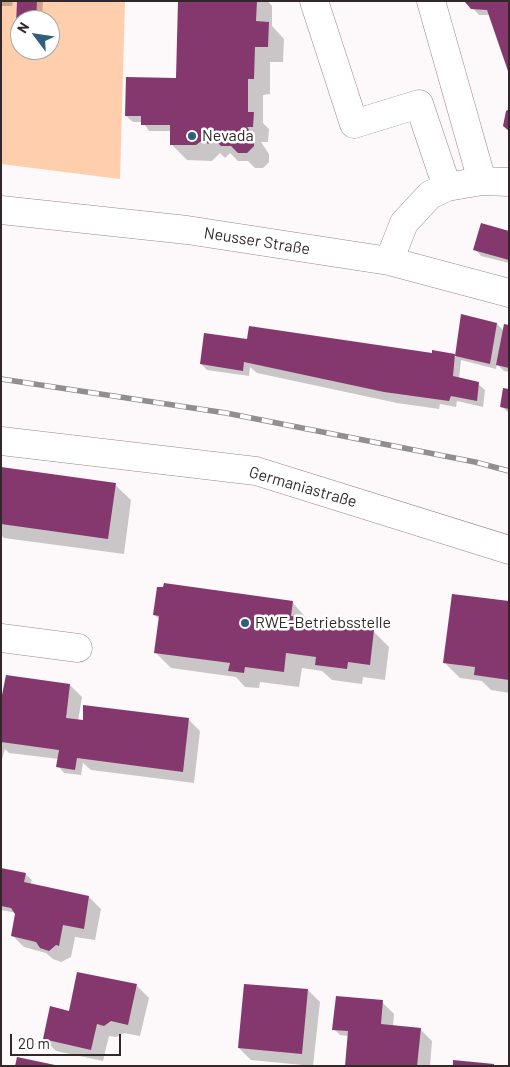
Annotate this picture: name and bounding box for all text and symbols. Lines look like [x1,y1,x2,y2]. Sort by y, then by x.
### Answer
north arrow [10,10,60,60]
text: N [13,19,32,36]
place label: Nevada [202,126,254,146]
marker: Nevada [186,130,198,142]
street label: Neusser Straße [203,223,311,259]
street label: Germaniastraße [247,462,359,512]
place label: RWE-Betriebsstelle [255,613,391,633]
marker: RWE-Betriebsstelle [239,617,251,629]
scale bar [12,1024,124,1056]
text: 20 m [18,1034,50,1052]

